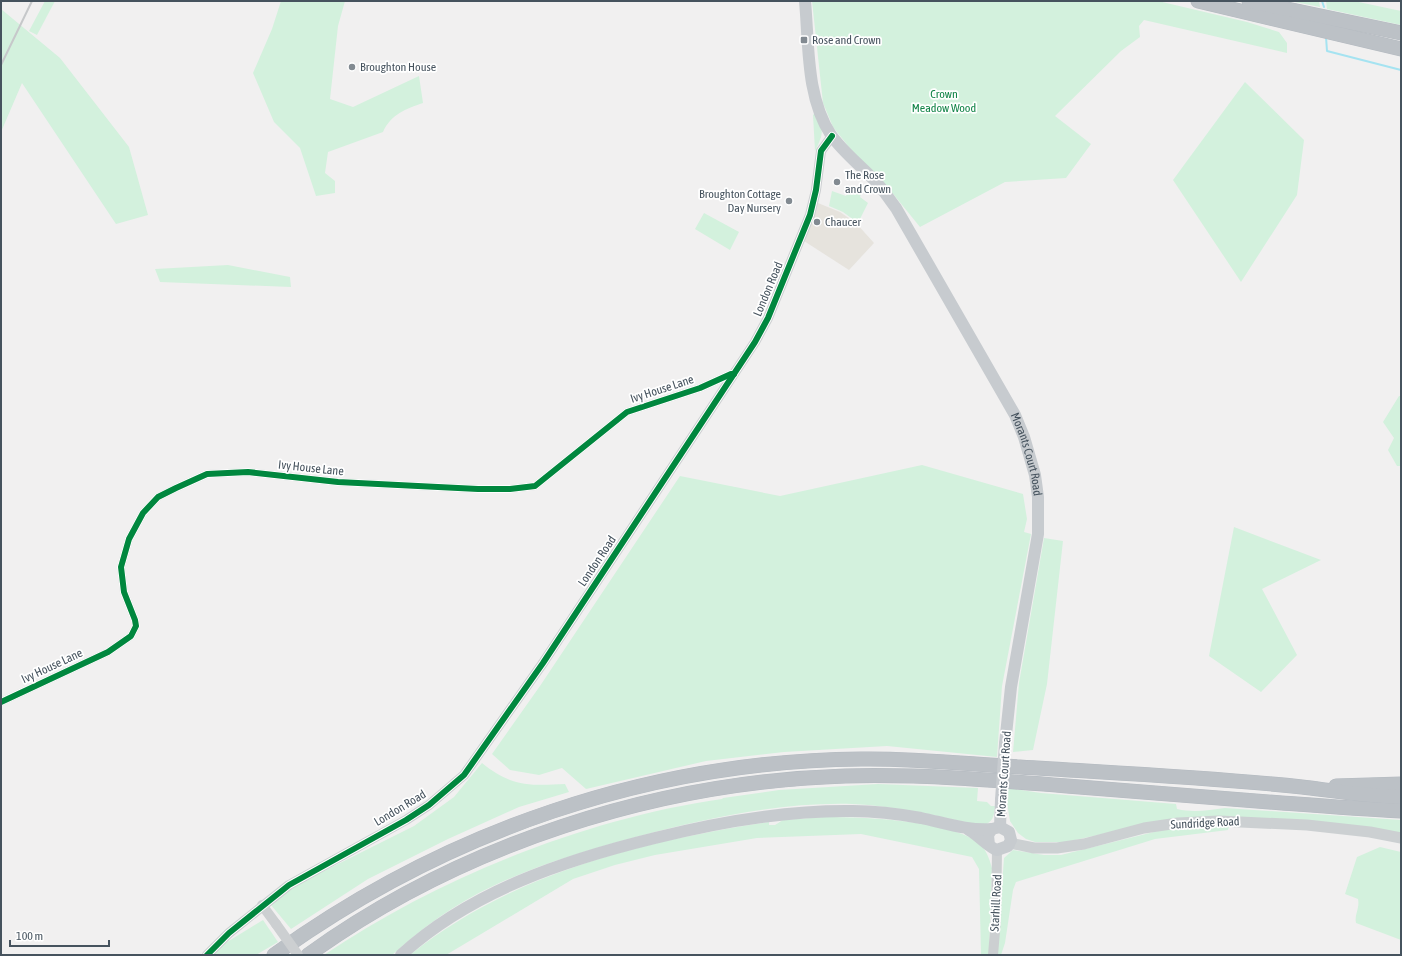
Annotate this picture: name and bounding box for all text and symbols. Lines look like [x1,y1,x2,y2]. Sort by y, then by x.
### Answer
place label: Rose and Crown [812,33,881,47]
marker: Rose and Crown [799,35,809,45]
place label: Broughton House [360,60,436,74]
marker: Broughton House [347,62,357,72]
park label: Crown Meadow Wood [912,87,976,115]
place label: The Rose and Crown [845,168,891,196]
marker: The Rose and Crown [832,177,842,187]
place label: Broughton Cottage Day Nursery [699,187,781,215]
marker: Broughton Cottage Day Nursery [784,196,794,206]
place label: Chaucer [825,215,861,229]
marker: Chaucer [812,217,822,227]
street label: London Road [750,260,786,318]
street label: Ivy House Lane [629,372,695,406]
street label: Morants Court Road [1008,411,1045,497]
street label: Ivy House Lane [278,458,344,478]
street label: London Road [575,533,619,589]
street label: Ivy House Lane [19,646,85,686]
street label: Morants Court Road [994,731,1014,817]
street label: London Road [372,787,428,829]
street label: Sundridge Road [1170,814,1240,832]
street label: Starhill Road [988,874,1004,932]
scale bar [10,922,109,948]
text: 100 m [16,929,43,943]

